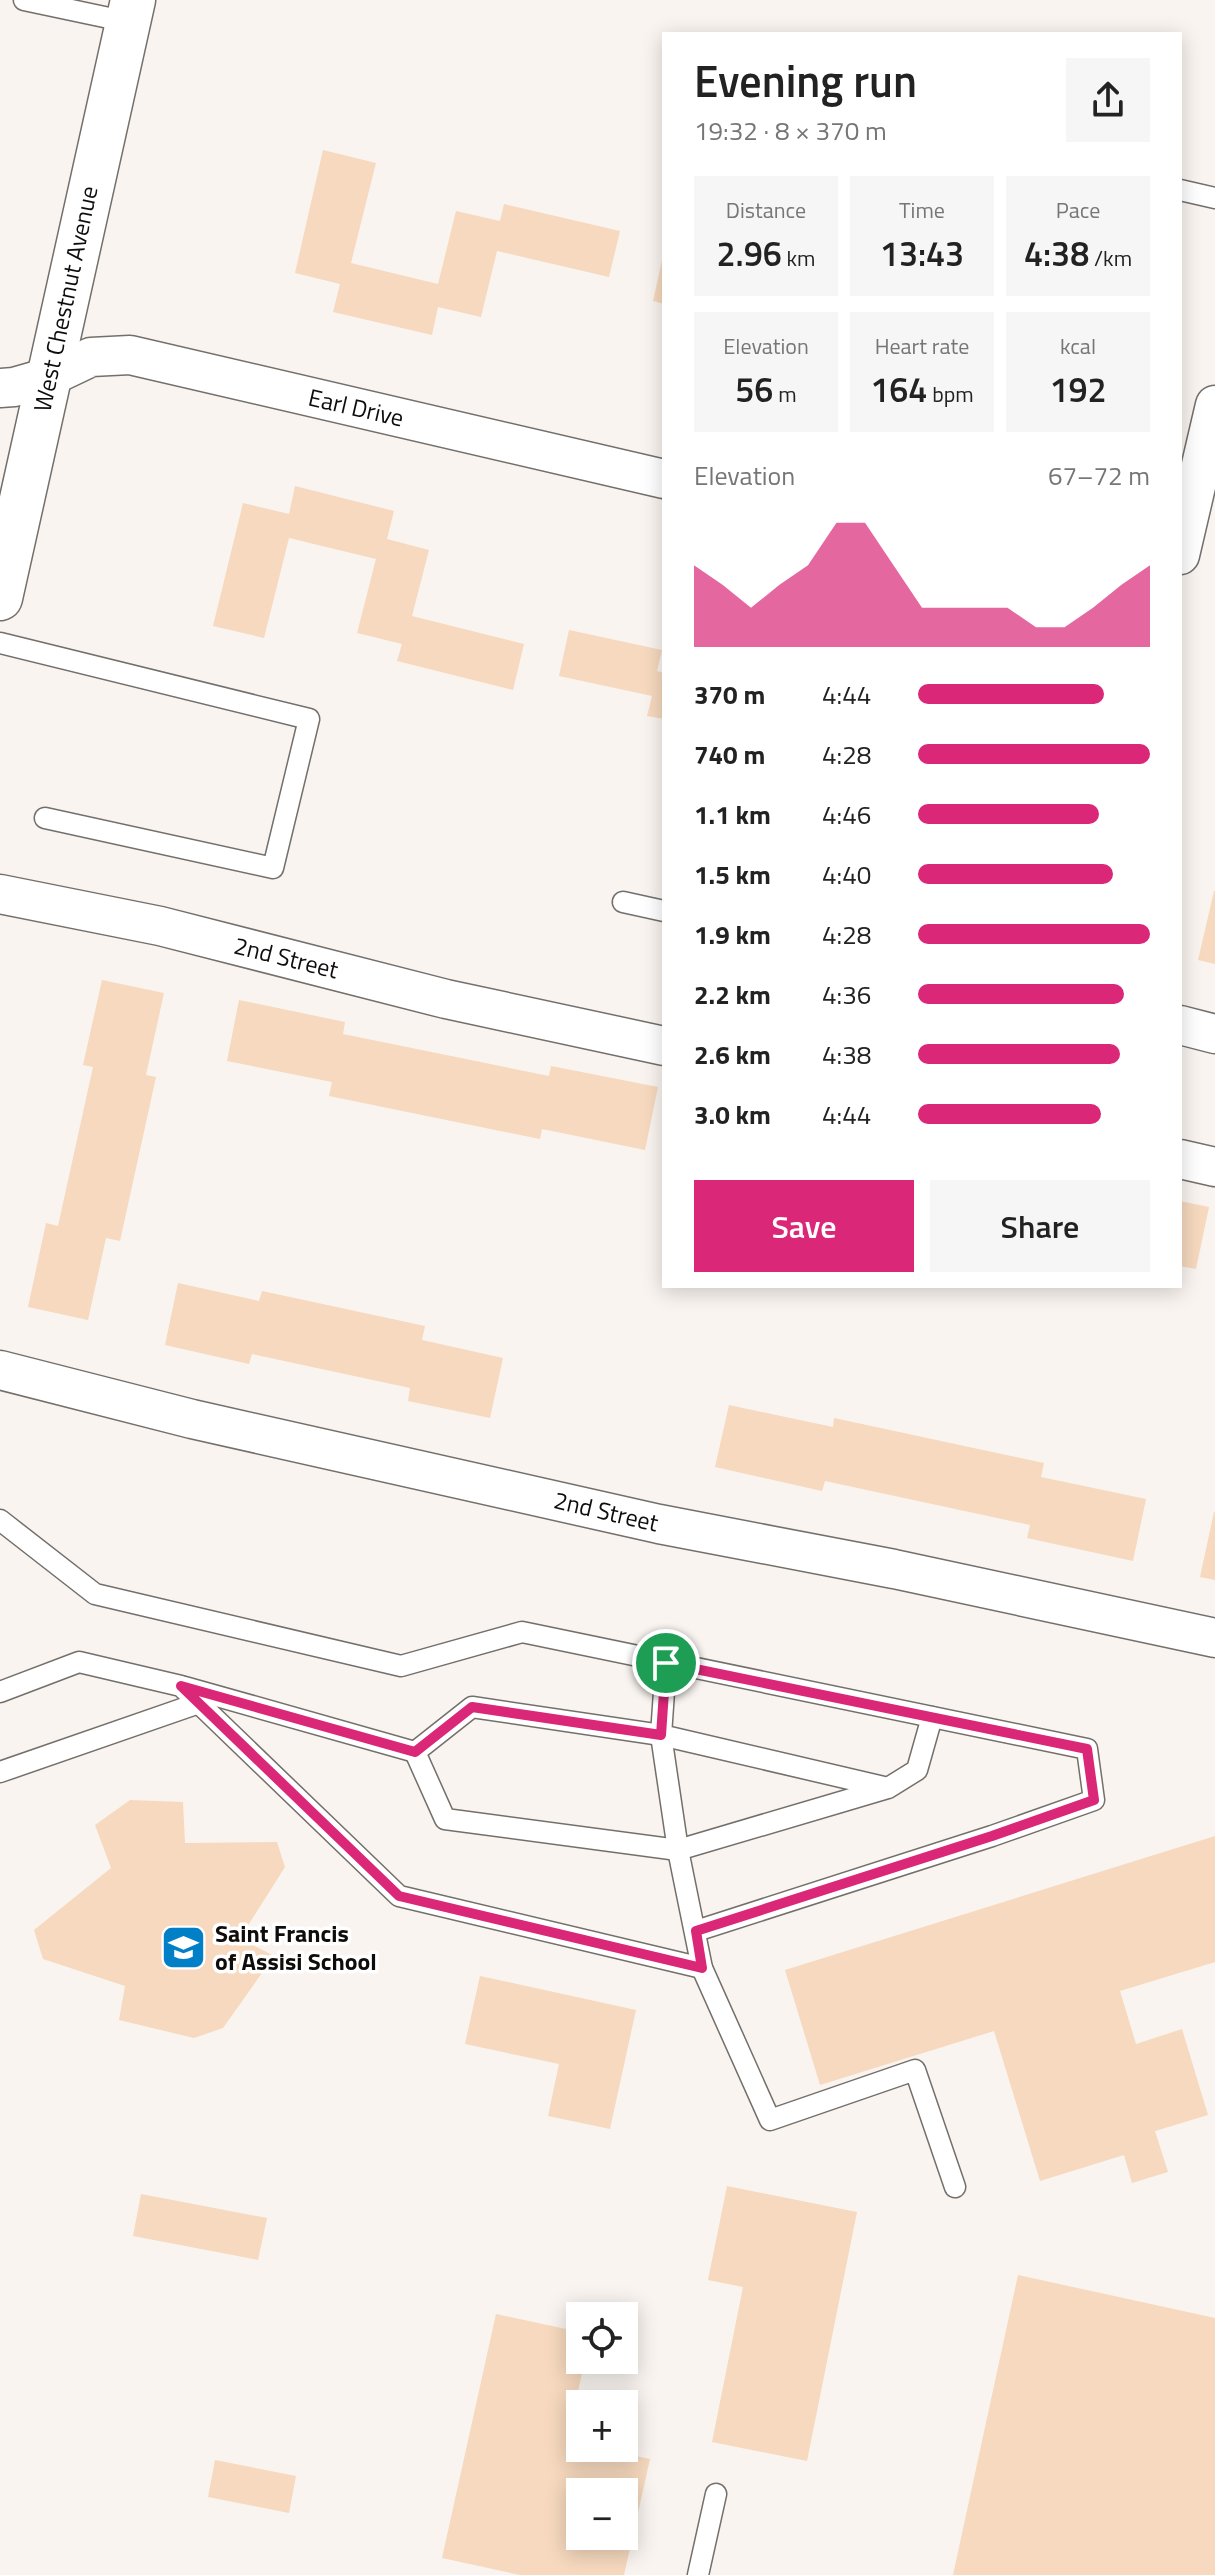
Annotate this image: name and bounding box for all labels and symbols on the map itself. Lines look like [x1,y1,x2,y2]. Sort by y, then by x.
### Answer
street label: West Chestnut Avenue [24,183,107,415]
street label: Earl Drive [305,379,407,435]
street label: 2nd Street [230,927,343,987]
street label: 2nd Street [550,1482,663,1541]
pin [632,1629,700,1697]
place label: Saint Francis of Assisi School [215,1915,377,1979]
school or university icon: Saint Francis of Assisi School [160,1924,208,1972]

